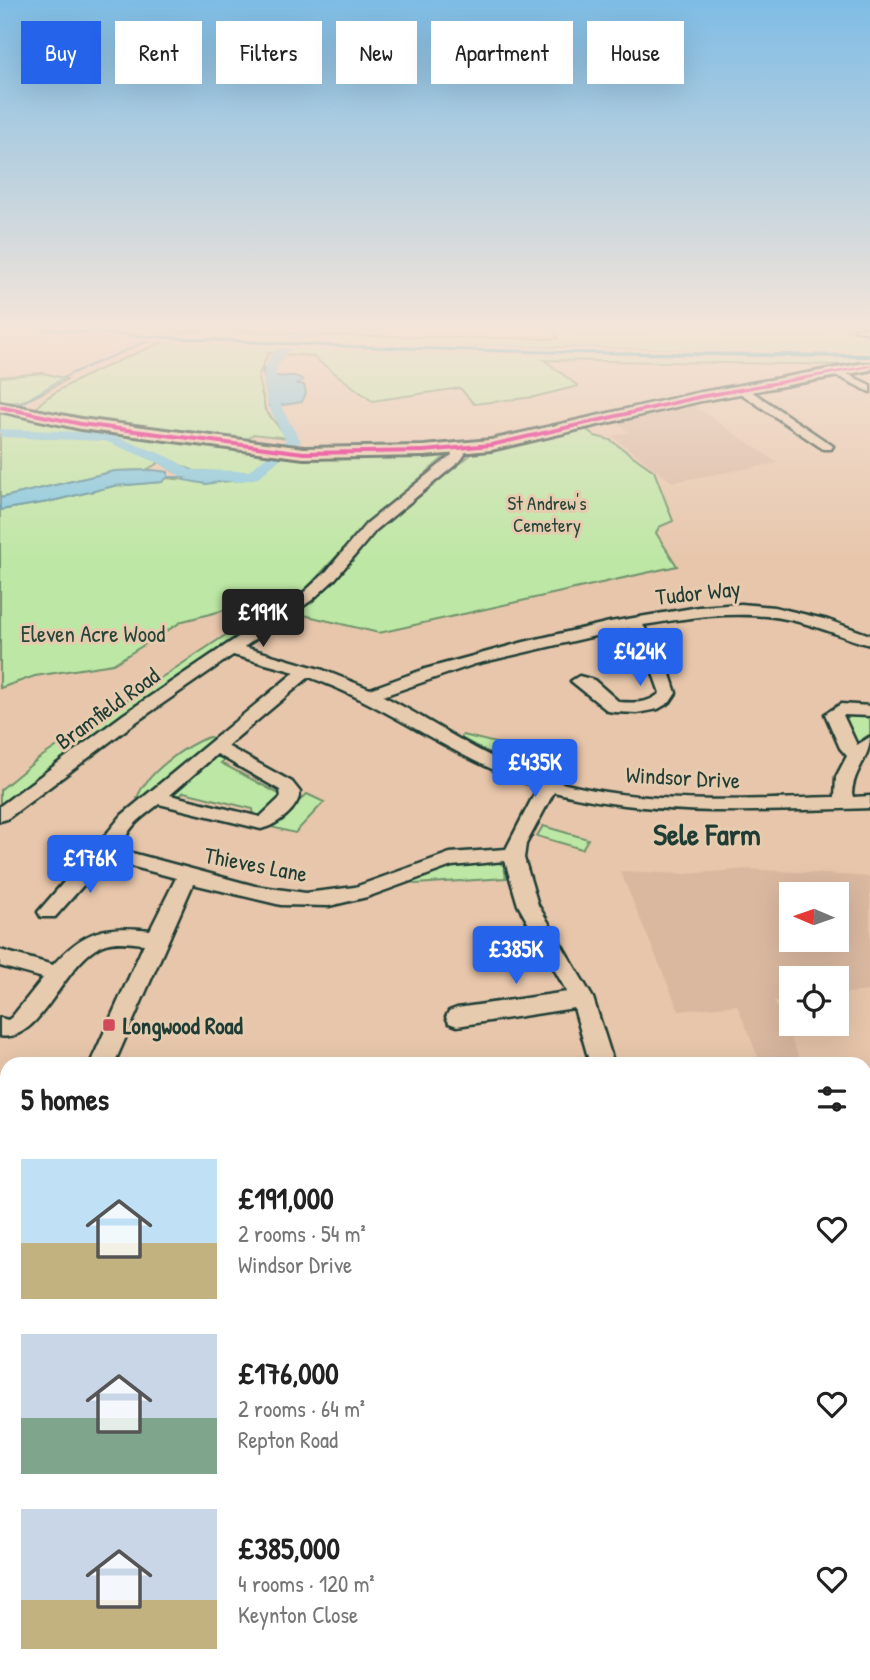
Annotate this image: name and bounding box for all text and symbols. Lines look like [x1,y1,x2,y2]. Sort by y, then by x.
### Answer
chip: Buy [21,21,101,84]
chip: Rent [115,21,202,84]
chip: Filters [216,21,322,84]
chip: New [336,21,417,84]
chip: Apartment [431,21,573,84]
chip: House [587,21,684,84]
park label: St Andrew's Cemetery [507,490,587,538]
street label: Tudor Way [654,572,742,612]
pin: £191K [214,590,312,649]
text: £191K [238,596,288,627]
park label: Eleven Acre Wood [21,618,165,649]
pin: £424K [591,628,689,688]
text: £424K [614,635,666,666]
street label: Bramfield Road [49,660,165,756]
pin: £435K [486,740,584,799]
text: £435K [508,746,562,777]
street label: Windsor Drive [625,759,741,795]
district label: Sele Farm [653,814,761,854]
pin: £176K [41,836,139,895]
street label: Thieves Lane [202,839,310,889]
text: £176K [63,842,117,873]
north arrow [779,882,849,952]
map controls [779,882,849,1036]
pin: £385K [467,926,565,986]
text: £385K [489,933,543,964]
button: locate [779,966,849,1036]
place label: Longwood Road [123,1010,243,1042]
marker: Longwood Road [101,1017,117,1033]
text: 5 homes [21,1079,109,1119]
icon: filters [813,1080,851,1118]
text: £191,000 [238,1178,334,1218]
icon: home [77,1187,161,1271]
icon: heart [813,1210,851,1248]
text: 2 rooms · 54 m² [238,1218,366,1249]
text: Windsor Drive [238,1249,352,1280]
text: £176,000 [238,1353,339,1393]
icon: home [77,1362,161,1446]
icon: heart [813,1385,851,1423]
text: 2 rooms · 64 m² [238,1393,365,1424]
text: Repton Road [238,1424,338,1455]
text: £385,000 [238,1528,340,1568]
icon: home [77,1537,161,1621]
icon: heart [813,1560,851,1598]
text: 4 rooms · 120 m² [238,1568,375,1599]
text: Keynton Close [238,1599,358,1630]

